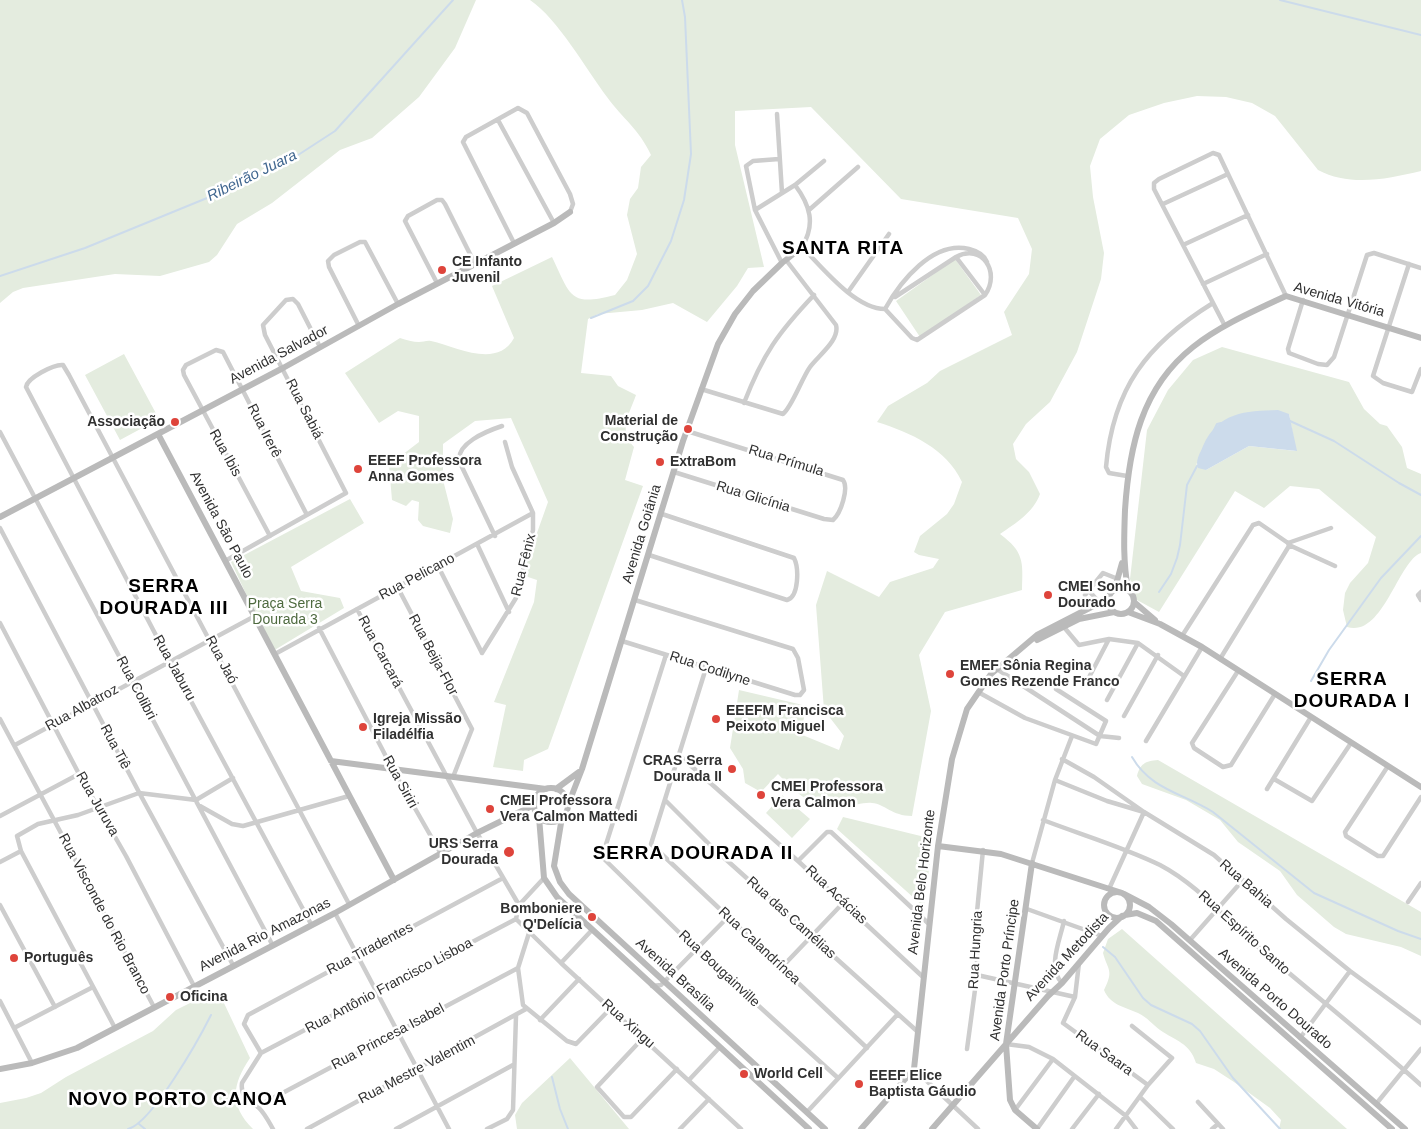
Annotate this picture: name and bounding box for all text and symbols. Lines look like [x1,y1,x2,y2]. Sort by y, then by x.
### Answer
water label: Ribeirão Juara [204,147,300,205]
district label: SANTA RITA [781,238,905,260]
place label: CE Infanto Juvenil [452,254,522,286]
marker: CE Infanto Juvenil [436,264,448,276]
street label: Avenida Vitória [1292,279,1386,321]
street label: Avenida Salvador [227,322,331,388]
street label: Rua Sabiá [282,376,326,442]
street label: Rua Irerê [243,401,285,461]
place label: Material de Construção [600,413,678,446]
place label: Associação [87,414,165,430]
marker: Associação [169,416,181,428]
marker: Material de Construção [682,423,694,435]
street label: Rua Ibis [205,426,245,480]
street label: Rua Prímula [746,442,826,480]
place label: EEEF Professora Anna Gomes [368,453,482,486]
place label: ExtraBom [670,454,736,470]
marker: ExtraBom [654,456,666,468]
marker: EEEF Professora Anna Gomes [352,463,364,475]
street label: Avenida São Paulo [186,469,256,581]
street label: Rua Glicínia [714,478,792,516]
street label: Avenida Goiânia [619,483,665,585]
street label: Rua Fênix [508,532,540,598]
street label: Rua Pelicano [376,550,458,604]
district label: SERRA DOURADA III [98,576,230,620]
place label: CMEI Sonho Dourado [1058,579,1140,612]
marker: CMEI Sonho Dourado [1042,589,1054,601]
park label: Praça Serra Dourada 3 [248,596,322,628]
street label: Rua Beija-Flor [405,612,461,698]
street label: Rua Carcará [354,613,406,691]
street label: Rua Jaburu [149,632,199,704]
street label: Rua Jaó [201,633,241,687]
street label: Rua Codilyne [667,648,753,690]
street label: Rua Colibri [112,653,160,723]
place label: EMEF Sônia Regina Gomes Rezende Franco [960,658,1119,690]
marker: EMEF Sônia Regina Gomes Rezende Franco [944,668,956,680]
district label: SERRA DOURADA I [1293,669,1411,713]
street label: Rua Albatroz [43,681,121,735]
place label: EEEFM Francisca Peixoto Miguel [726,703,843,736]
place label: Igreja Missão Filadélfia [373,711,462,744]
marker: EEEFM Francisca Peixoto Miguel [710,713,722,725]
marker: Igreja Missão Filadélfia [357,721,369,733]
street label: Rua Tiê [96,722,134,772]
street label: Rua Siriri [379,753,421,811]
place label: CRAS Serra Dourada II [643,753,722,786]
marker: CRAS Serra Dourada II [726,763,738,775]
street label: Rua Juruva [72,769,122,839]
place label: CMEI Professora Vera Calmon [771,779,883,812]
marker: CMEI Professora Vera Calmon [755,789,767,801]
place label: CMEI Professora Vera Calmon Mattedi [500,793,638,826]
marker: CMEI Professora Vera Calmon Mattedi [484,803,496,815]
street label: Avenida Belo Horizonte [905,808,939,956]
street label: Rua Visconde do Rio Branco [54,831,154,997]
place label: URS Serra Dourada [429,836,498,869]
district label: SERRA DOURADA II [591,843,795,865]
marker: URS Serra Dourada [502,845,516,859]
street label: Rua Bahia [1216,856,1276,912]
street label: Rua Acácias [802,862,870,928]
street label: Rua das Camélias [743,873,839,963]
street label: Rua Espírito Santo [1195,887,1293,979]
street label: Avenida Rio Amazonas [196,895,334,975]
street label: Avenida Porto Príncipe [987,898,1023,1042]
place label: Bomboniere Q'Delícia [500,901,582,934]
street label: Rua Calandrínea [715,904,803,988]
street label: Avenida Metodista [1022,909,1112,1005]
street label: Rua Hungria [966,910,986,990]
marker: Bomboniere Q'Delícia [586,911,598,923]
street label: Rua Tiradentes [324,919,416,979]
street label: Rua Bougainville [675,927,763,1011]
street label: Rua Antônio Francisco Lisboa [303,935,475,1037]
street label: Avenida Brasília [632,935,718,1015]
street label: Avenida Porto Dourado [1215,945,1335,1053]
place label: Português [24,950,93,966]
marker: Português [8,952,20,964]
place label: Oficina [180,989,227,1005]
marker: Oficina [164,991,176,1003]
street label: Rua Xingu [598,996,658,1052]
street label: Rua Princesa Isabel [329,1000,447,1074]
street label: Rua Saara [1072,1027,1136,1079]
street label: Rua Mestre Valentim [356,1032,478,1108]
place label: World Cell [754,1066,823,1082]
marker: World Cell [738,1068,750,1080]
place label: EEEF Elice Baptista Gáudio [869,1068,976,1100]
marker: EEEF Elice Baptista Gáudio [853,1078,865,1090]
district label: NOVO PORTO CANOA [66,1089,290,1111]

